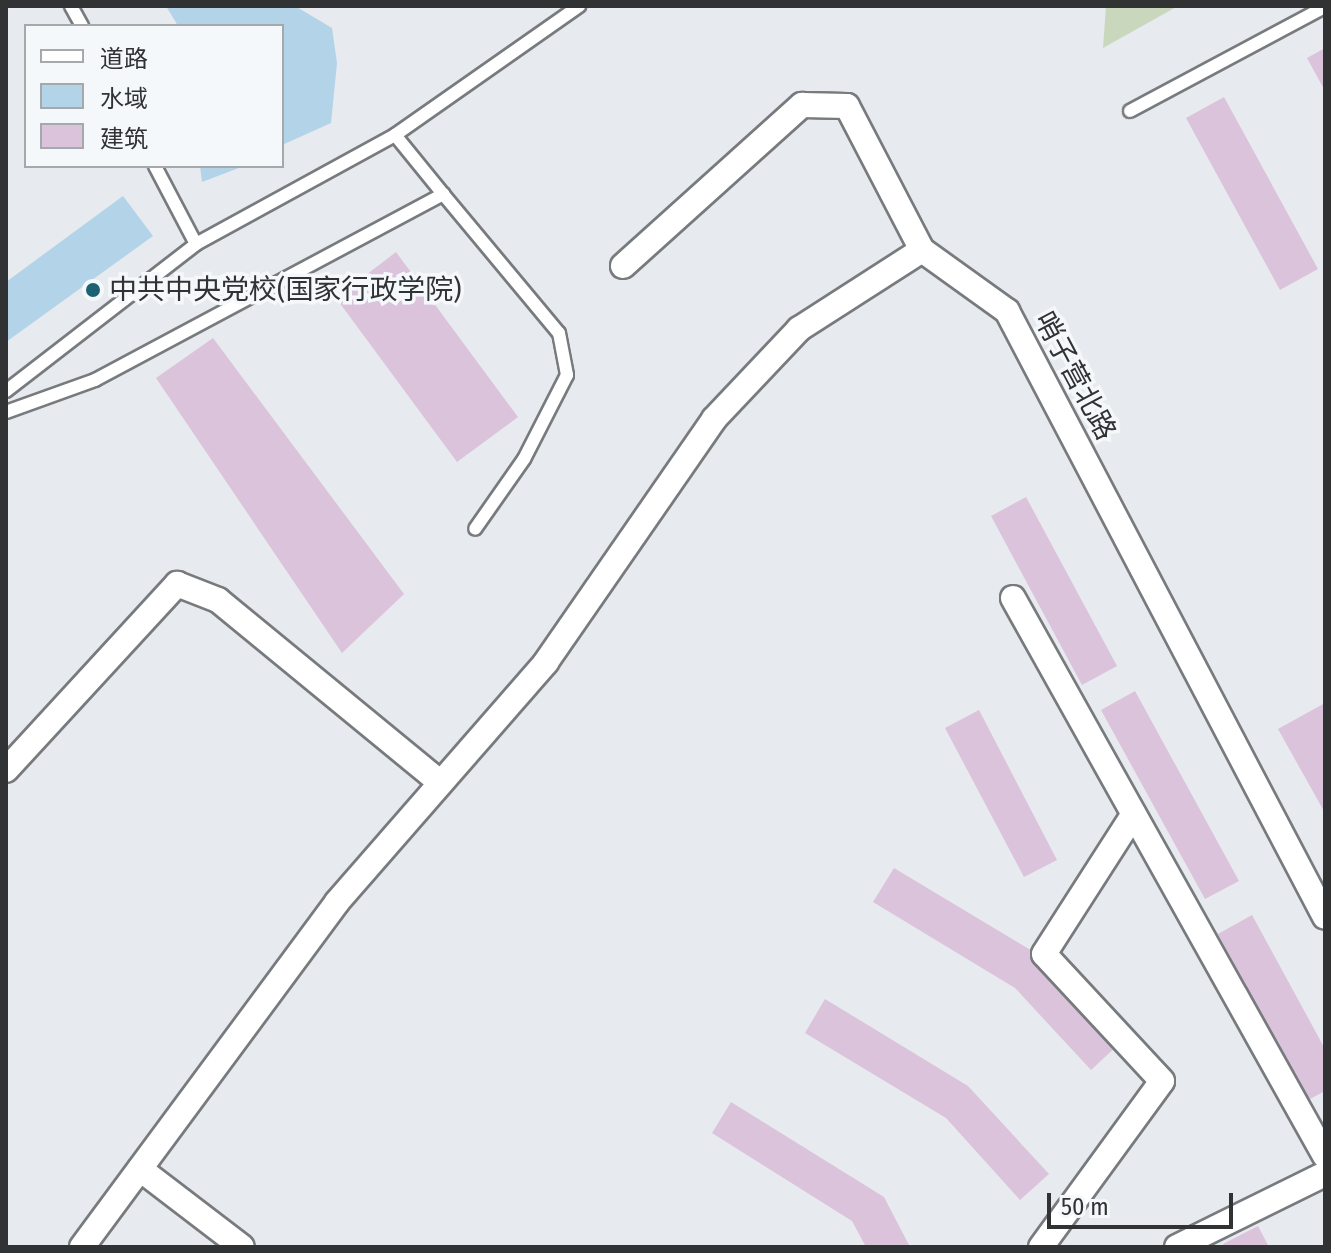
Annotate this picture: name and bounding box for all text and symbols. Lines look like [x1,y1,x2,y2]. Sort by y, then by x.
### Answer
legend [24,24,284,168]
text: 道路 [100,45,148,73]
text: 水域 [100,85,148,113]
text: 建筑 [100,125,148,153]
place label: 中共中央党校(国家行政学院) [109,273,462,307]
marker: 中共中央党校(国家行政学院) [84,281,102,299]
street label: 哨子营北路 [1027,306,1123,446]
scale bar [1051,1177,1237,1227]
text: 50 m [1061,1193,1109,1221]

